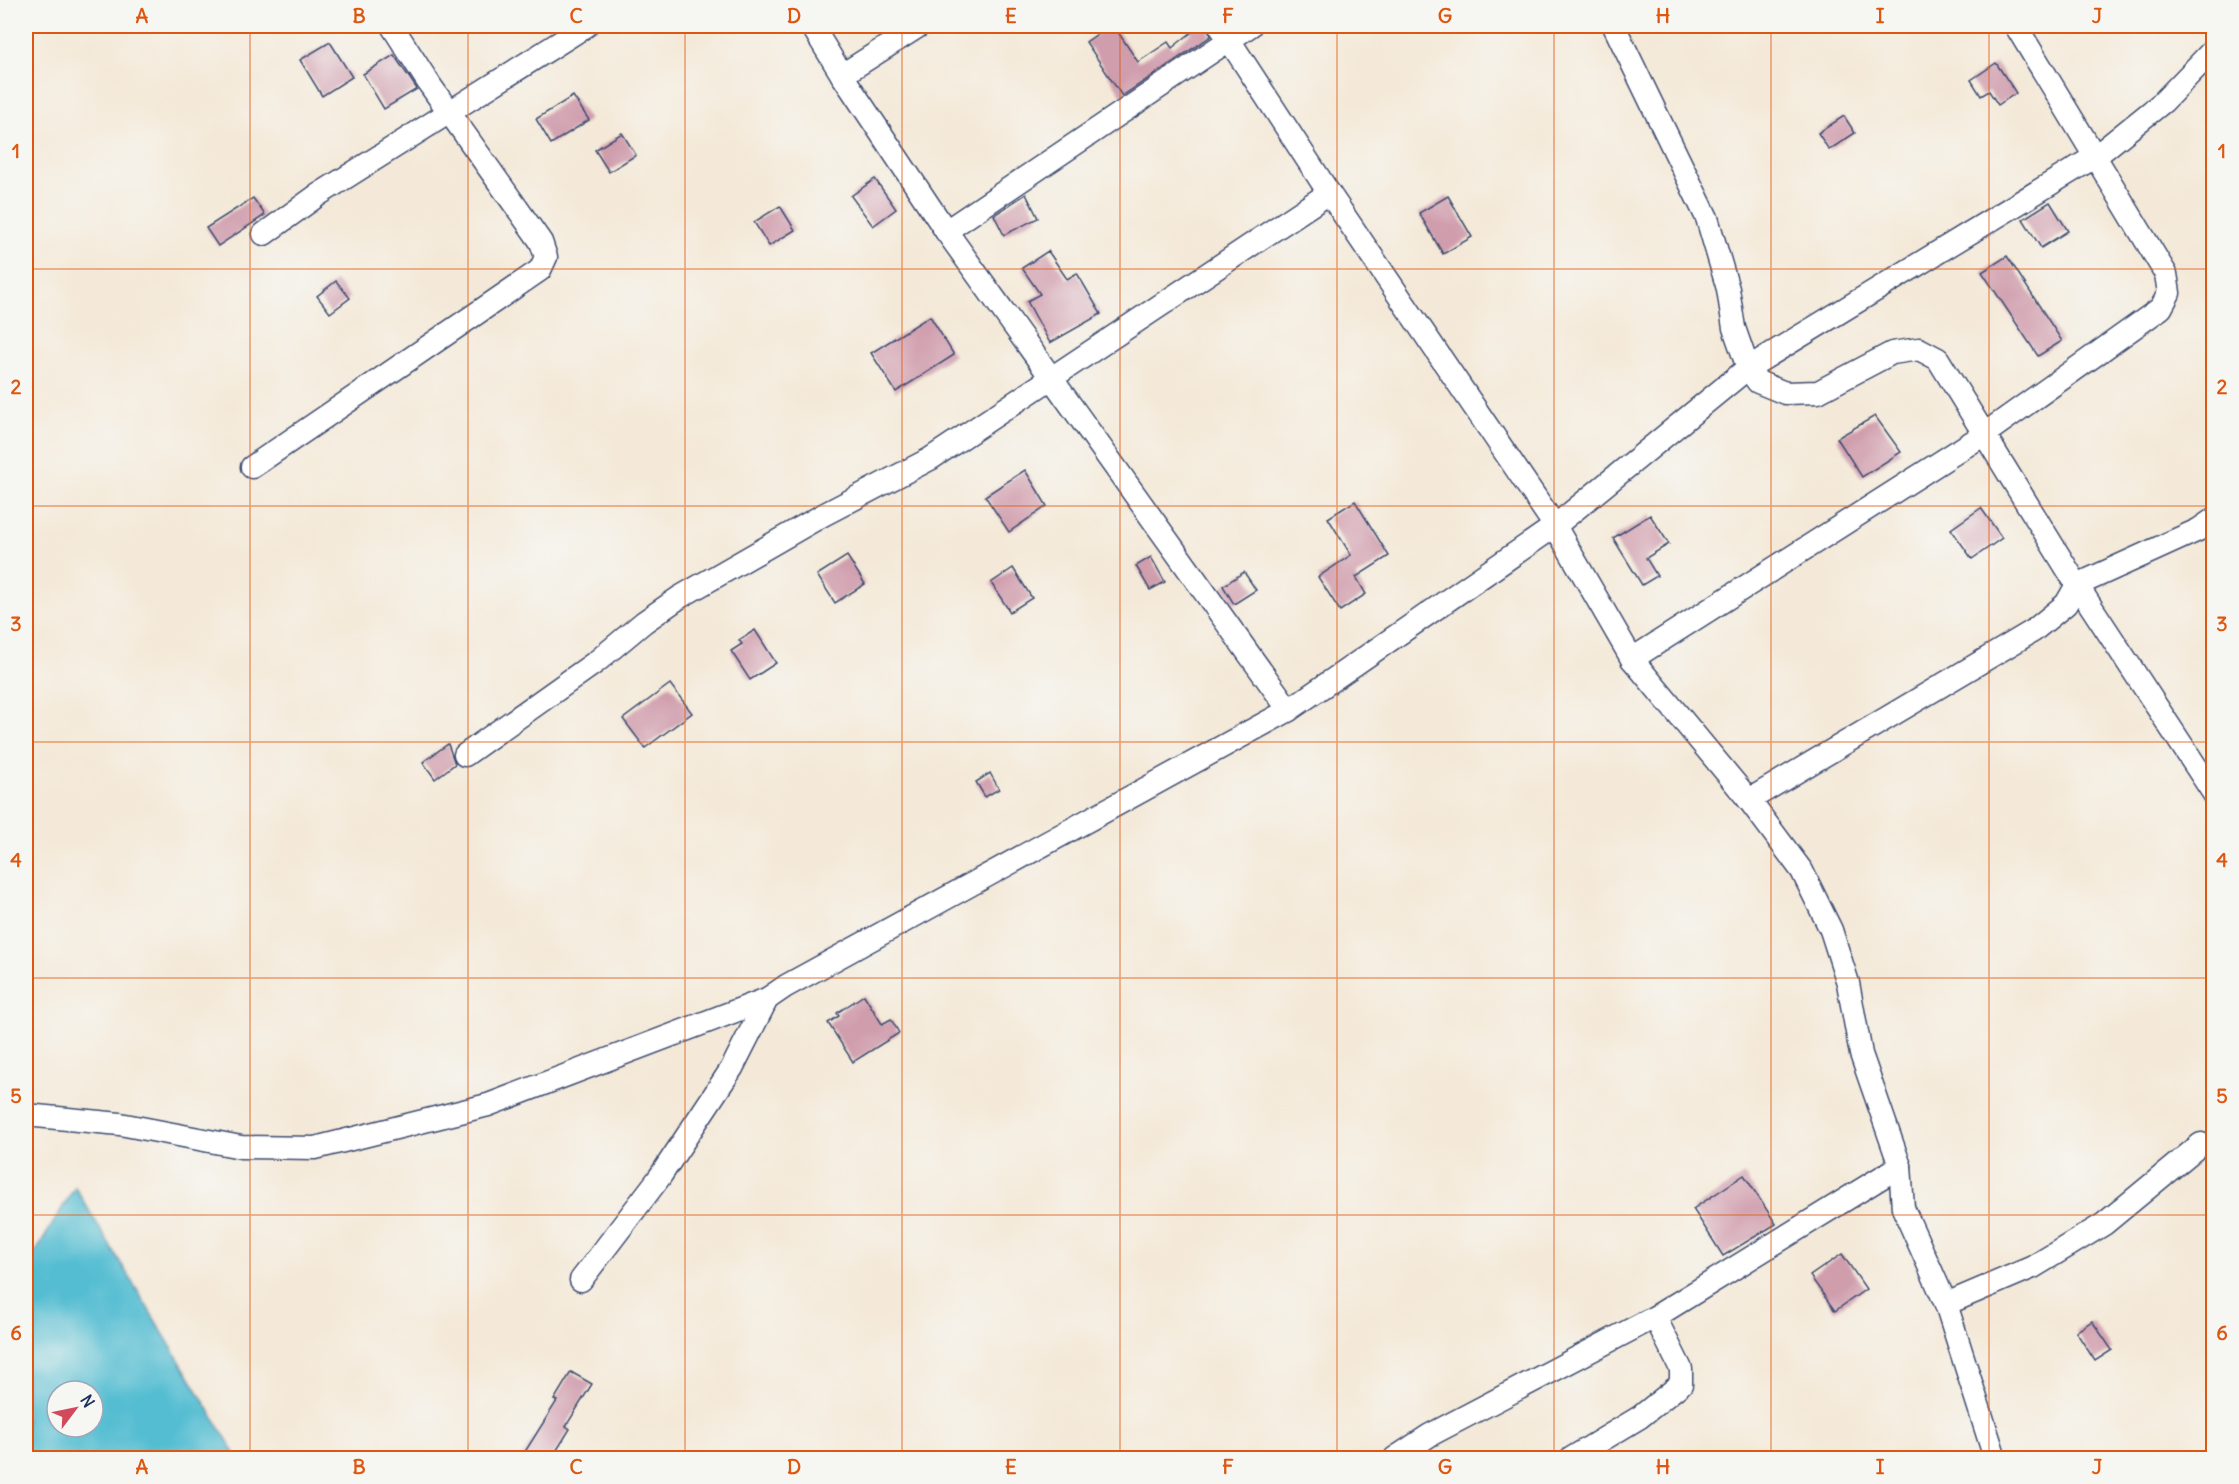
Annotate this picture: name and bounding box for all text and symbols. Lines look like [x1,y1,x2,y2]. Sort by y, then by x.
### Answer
text: A [136,3,149,28]
text: B [352,3,366,28]
text: C [569,3,583,28]
text: D [787,3,801,28]
text: E [1005,3,1017,28]
text: F [1222,3,1234,28]
text: G [1438,3,1452,28]
text: H [1656,3,1670,28]
text: I [1876,3,1885,28]
text: J [2092,3,2103,28]
text: 1 [12,138,20,163]
text: 1 [2218,138,2226,163]
text: 2 [11,374,22,399]
text: 2 [2217,374,2228,399]
text: 3 [10,611,22,636]
text: 3 [2216,611,2228,636]
text: 4 [10,847,22,872]
text: 4 [2216,847,2228,872]
text: 5 [10,1083,22,1108]
text: 5 [2216,1083,2228,1108]
text: 6 [10,1320,22,1345]
text: 6 [2216,1320,2228,1345]
north arrow [45,1379,105,1439]
text: N [76,1391,99,1411]
text: A [136,1454,149,1479]
text: B [352,1454,366,1479]
text: C [569,1454,583,1479]
text: D [787,1454,801,1479]
text: E [1005,1454,1017,1479]
text: F [1222,1454,1234,1479]
text: G [1438,1454,1452,1479]
text: H [1656,1454,1670,1479]
text: I [1876,1454,1885,1479]
text: J [2092,1454,2103,1479]

